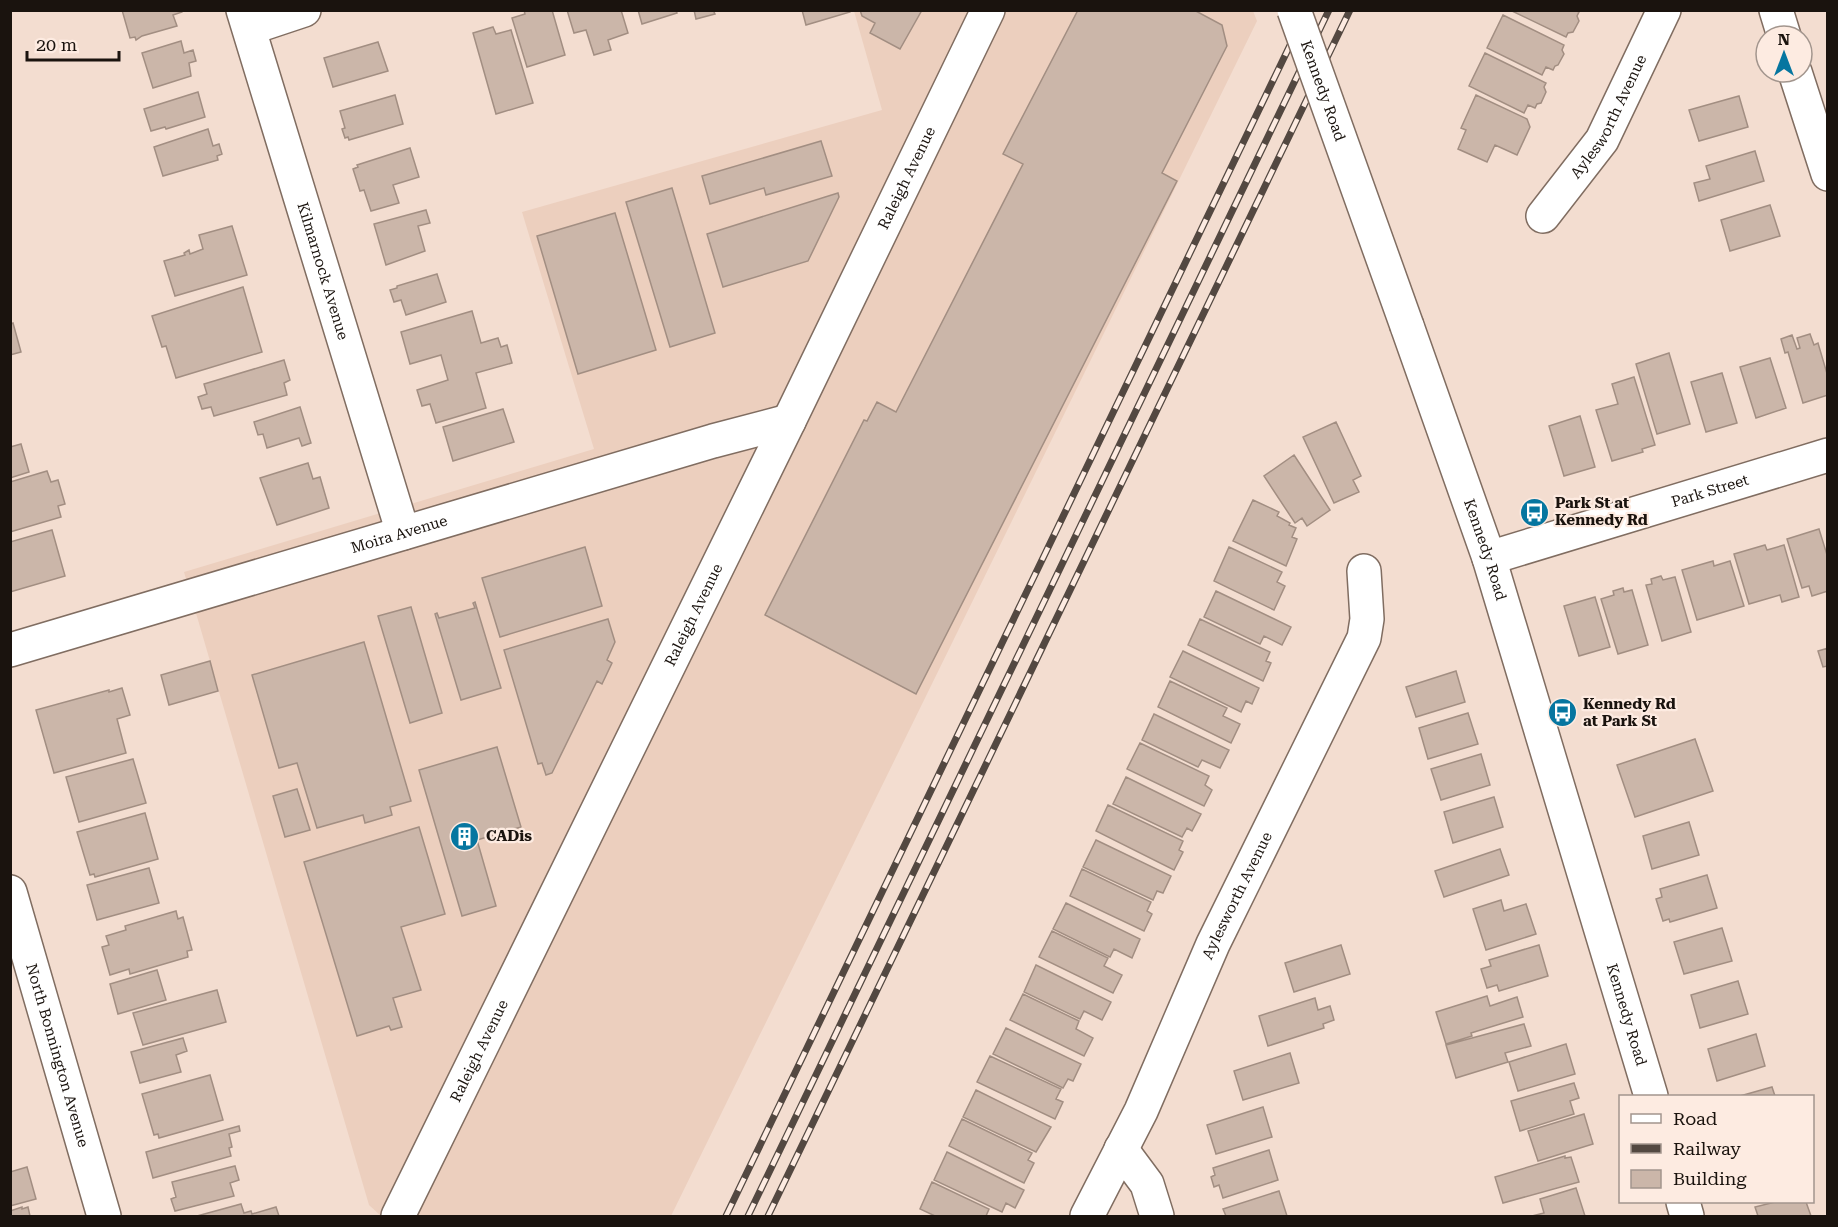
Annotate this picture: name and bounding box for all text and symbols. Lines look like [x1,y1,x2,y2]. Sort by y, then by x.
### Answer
scale bar [27,24,118,62]
north arrow [1754,24,1814,84]
text: N [1778,30,1790,49]
text: 20 m [36,34,77,55]
street label: Kennedy Road [1297,38,1349,144]
street label: Aylesworth Avenue [1567,52,1650,182]
street label: Raleigh Avenue [874,124,939,232]
street label: Kilmarnock Avenue [293,200,352,342]
street label: Park Street [1669,470,1751,511]
place label: Park St at Kennedy Rd [1555,494,1648,529]
bus stop icon: Park St at Kennedy Rd [1518,496,1550,528]
street label: Kennedy Road [1460,497,1510,603]
street label: Moira Avenue [349,511,450,557]
street label: Raleigh Avenue [661,561,726,669]
place label: Kennedy Rd at Park St [1583,695,1676,730]
bus stop icon: Kennedy Rd at Park St [1546,697,1578,729]
building icon: CADis [449,820,481,852]
place label: CADis [486,827,532,845]
street label: Aylesworth Avenue [1199,829,1276,962]
street label: North Bonnington Avenue [22,961,93,1149]
street label: Kennedy Road [1603,961,1650,1068]
street label: Raleigh Avenue [446,997,512,1105]
legend [1619,1095,1814,1203]
text: Road [1673,1108,1718,1129]
text: Railway [1673,1138,1741,1159]
text: Building [1673,1168,1747,1189]

